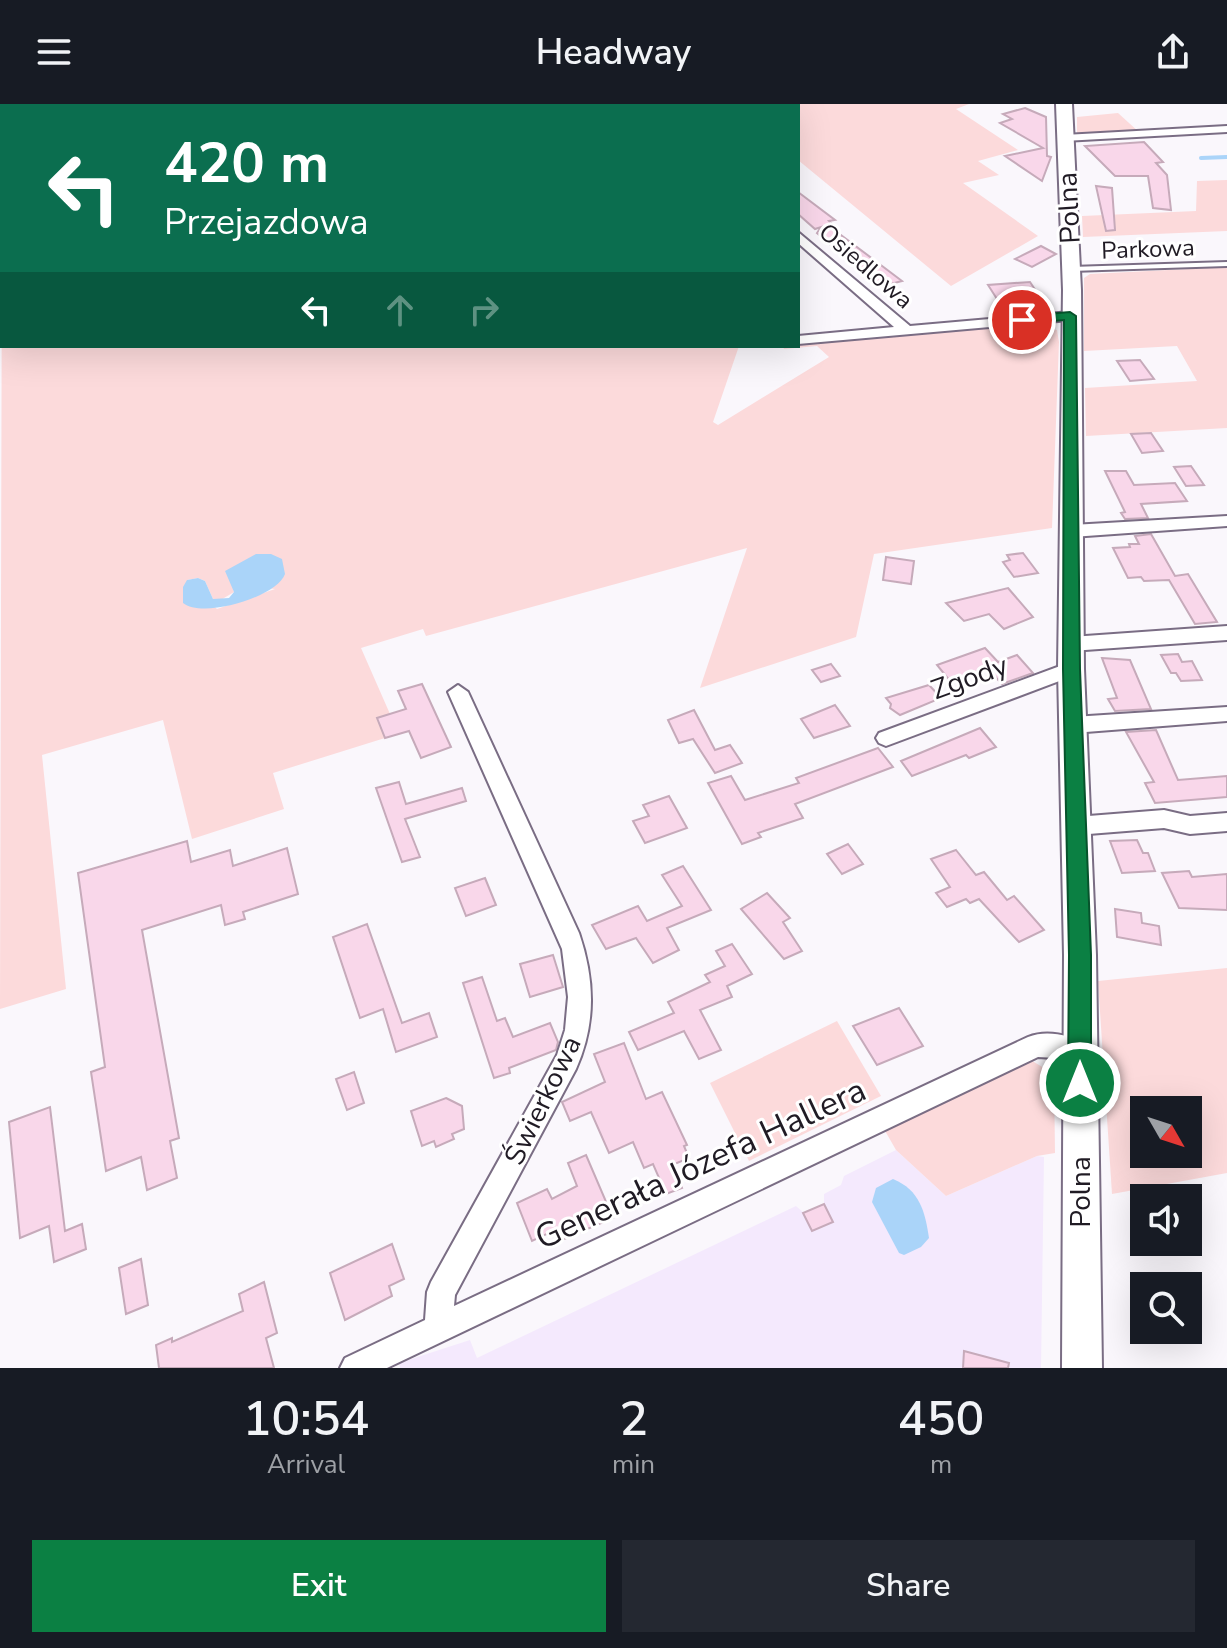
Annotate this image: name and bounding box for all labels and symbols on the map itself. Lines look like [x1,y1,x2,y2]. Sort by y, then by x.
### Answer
street label: Polna [1048,171,1090,245]
street label: Osiedlowa [812,216,920,316]
street label: Parkowa [1101,231,1195,267]
pin [988,286,1056,354]
street label: Zgody [926,646,1013,709]
street label: Świerkowa [495,1030,590,1171]
position arrow [1038,1041,1122,1125]
street label: Generała Józefa Hallera [528,1067,873,1261]
north arrow [1130,1096,1202,1168]
street label: Polna [1062,1156,1100,1228]

